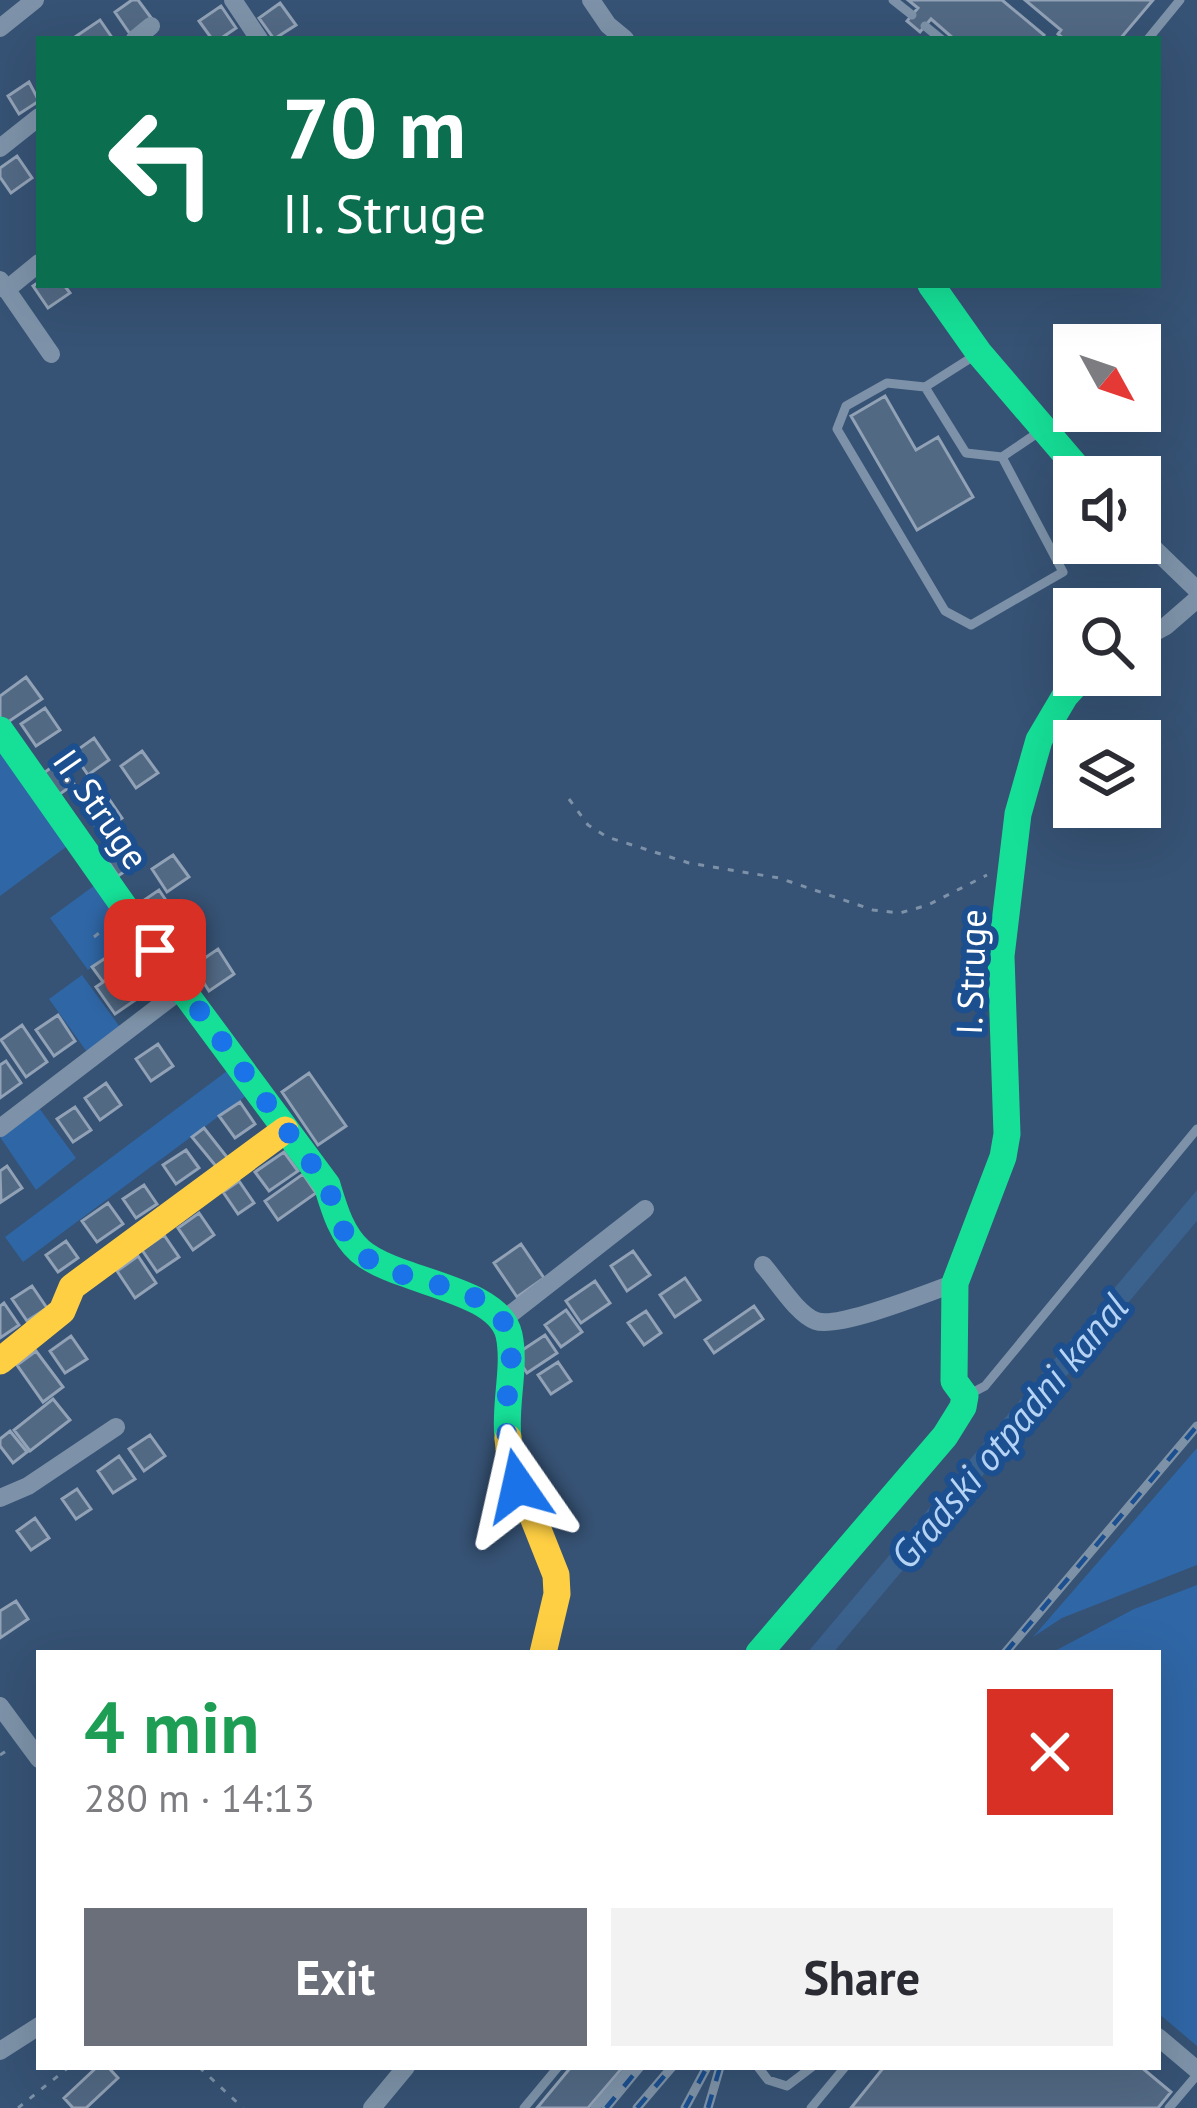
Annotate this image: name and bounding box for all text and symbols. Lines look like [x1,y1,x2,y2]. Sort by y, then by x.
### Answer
text: 70 m [282,72,466,181]
icon: left [84,84,240,240]
text: II. Struge [282,178,486,248]
north arrow [1053,324,1161,432]
map controls [1053,324,1161,828]
button: sound [1053,456,1161,564]
button: search [1053,588,1161,696]
button: layers [1053,720,1161,828]
street label: II. Struge [43,740,160,878]
pin [104,899,206,1001]
street label: I. Struge [945,908,996,1036]
icon: arrive [122,917,188,983]
water label: Gradski otpadni kanal [878,1282,1139,1579]
position arrow [455,1423,581,1549]
text: 4 min [84,1680,260,1773]
button: close [987,1689,1113,1815]
text: 280 m · 14:13 [84,1772,315,1823]
button: Exit [84,1908,587,2046]
button: Share [611,1908,1113,2046]

